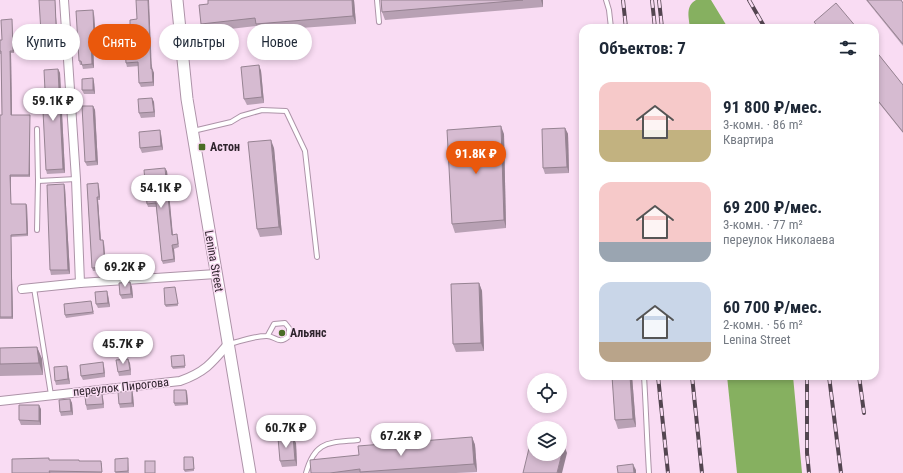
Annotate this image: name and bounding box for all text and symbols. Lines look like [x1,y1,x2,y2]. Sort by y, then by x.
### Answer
chip: Купить [12,24,80,60]
chip: Снять [88,24,151,60]
chip: Фильтры [159,24,239,60]
chip: Новое [247,24,312,60]
icon: filters [837,37,859,59]
text: Объектов: 7 [599,38,686,58]
pin: 59.1K ₽ [16,88,90,122]
text: 59.1K ₽ [32,93,74,108]
text: 91 800 ₽/мес. [723,97,822,117]
icon: home [631,98,679,146]
text: 3-комн. · 86 m² [723,117,803,132]
text: Квартира [723,132,774,147]
place label: Астон [210,140,240,154]
pin: 91.8K ₽ [439,141,513,175]
marker: Астон [197,142,207,152]
text: 91.8K ₽ [455,146,497,161]
pin: 54.1K ₽ [124,175,198,209]
text: 54.1K ₽ [140,180,182,195]
text: 69 200 ₽/мес. [723,197,822,217]
icon: home [631,198,679,246]
text: 3-комн. · 77 m² [723,217,803,232]
street label: Lenina Street [202,229,226,293]
text: переулок Николаева [723,232,835,247]
pin: 69.2K ₽ [88,254,162,288]
text: 69.2K ₽ [104,259,146,274]
text: 60 700 ₽/мес. [723,297,822,317]
icon: home [631,298,679,346]
text: 2-комн. · 56 m² [723,317,803,332]
place label: Альянс [290,326,327,340]
marker: Альянс [277,328,287,338]
pin: 45.7K ₽ [86,331,160,365]
text: Lenina Street [723,332,791,347]
text: 45.7K ₽ [102,336,144,351]
map controls [527,373,567,461]
button: locate [527,373,567,413]
street label: переулок Пирогова [72,375,170,399]
pin: 60.7K ₽ [249,415,323,449]
text: 60.7K ₽ [265,420,307,435]
button: layers [527,421,567,461]
pin: 67.2K ₽ [364,423,438,457]
text: 67.2K ₽ [380,428,422,443]

